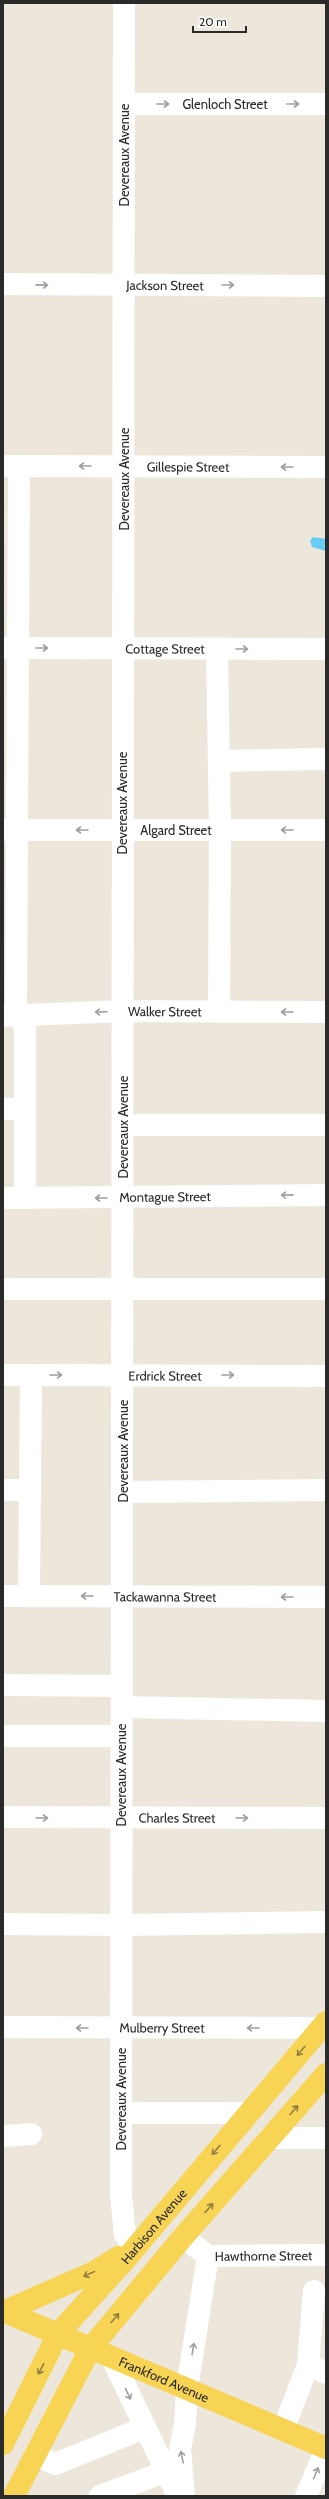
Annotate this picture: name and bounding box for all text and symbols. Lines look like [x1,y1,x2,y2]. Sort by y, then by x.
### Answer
scale bar [193,8,246,34]
text: 20 m [199,14,227,29]
street label: Glenloch Street [182,96,268,112]
one-way arrow [156,100,169,108]
one-way arrow [286,100,299,108]
street label: Devereaux Avenue [116,103,132,206]
street label: Jackson Street [125,277,204,293]
one-way arrow [35,281,48,289]
one-way arrow [221,281,234,289]
street label: Devereaux Avenue [116,427,132,530]
street label: Gillespie Street [147,458,230,475]
one-way arrow [79,462,92,470]
one-way arrow [281,463,294,471]
street label: Cottage Street [125,640,205,657]
one-way arrow [35,644,48,652]
one-way arrow [235,645,248,653]
street label: Devereaux Avenue [114,751,130,854]
street label: Algard Street [140,822,212,838]
one-way arrow [76,826,89,834]
one-way arrow [281,826,294,834]
street label: Walker Street [128,1003,202,1019]
one-way arrow [95,1008,108,1016]
one-way arrow [281,1008,294,1016]
street label: Devereaux Avenue [115,1075,131,1178]
street label: Montague Street [119,1188,212,1205]
one-way arrow [281,1191,294,1199]
one-way arrow [95,1194,108,1202]
street label: Erdrick Street [128,1367,202,1384]
one-way arrow [49,1371,62,1379]
one-way arrow [221,1371,234,1379]
street label: Devereaux Avenue [115,1399,131,1502]
street label: Tackawanna Street [113,1588,217,1605]
one-way arrow [81,1592,94,1600]
one-way arrow [281,1593,294,1601]
street label: Devereaux Avenue [113,1723,129,1826]
street label: Charles Street [139,1809,216,1826]
one-way arrow [35,1814,48,1822]
one-way arrow [235,1814,248,1822]
street label: Mulberry Street [119,2019,205,2036]
one-way arrow [76,2024,89,2032]
one-way arrow [247,2024,260,2032]
one-way arrow [296,2046,305,2057]
street label: Devereaux Avenue [113,2047,129,2150]
one-way arrow [290,2105,299,2115]
one-way arrow [212,2145,221,2156]
street label: Harbison Avenue [117,2185,190,2267]
one-way arrow [204,2203,213,2213]
street label: Hawthorne Street [215,2247,313,2264]
one-way arrow [84,2271,96,2279]
one-way arrow [111,2313,120,2324]
one-way arrow [189,2343,197,2356]
street label: Frankford Avenue [117,2353,212,2406]
one-way arrow [36,2363,44,2375]
one-way arrow [125,2387,133,2399]
one-way arrow [177,2451,185,2464]
one-way arrow [313,2467,320,2479]

